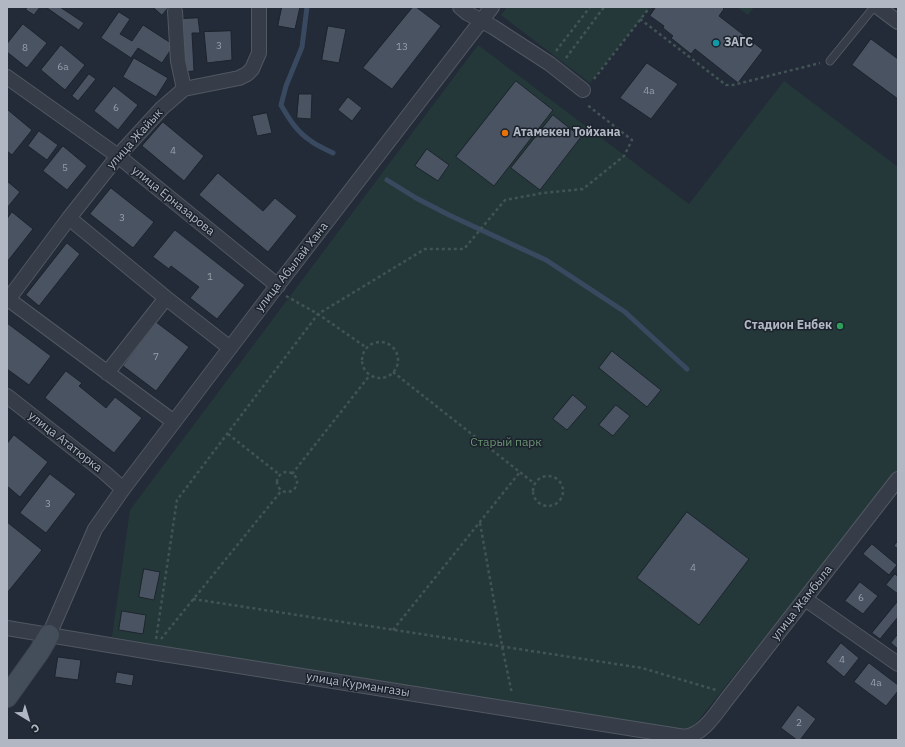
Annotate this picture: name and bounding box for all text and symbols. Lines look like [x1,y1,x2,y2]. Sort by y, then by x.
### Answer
place label: ЗАГС [724,36,753,50]
marker: ЗАГС [711,38,721,48]
house number: 3 [216,40,222,52]
house number: 13 [396,41,408,53]
house number: 8 [22,42,28,54]
house number: 6а [57,61,69,73]
house number: 4а [643,85,655,97]
house number: 6 [113,102,119,114]
street label: улица Жайык [104,106,166,172]
place label: Атамекен Тойхана [513,126,621,140]
marker: Атамекен Тойхана [500,128,510,138]
house number: 4 [170,145,176,157]
house number: 5 [62,162,68,174]
street label: улица Ерназарова [129,163,217,239]
house number: 3 [119,212,125,224]
street label: улица Абылай Хана [253,219,331,315]
house number: 1 [207,271,213,283]
place label: Стадион Енбек [744,319,832,333]
marker: Стадион Енбек [835,321,845,331]
house number: 7 [153,351,159,363]
street label: улица Ататюрка [25,409,105,475]
park label: Старый парк [470,436,542,450]
house number: 3 [45,498,51,510]
house number: 4 [690,562,696,574]
street label: улица Жамбыла [768,563,836,643]
house number: 6 [858,592,864,604]
house number: 4 [839,654,845,666]
street label: улица Курмангазы [305,670,411,700]
house number: 4а [870,677,882,689]
north arrow [8,699,48,739]
house number: 2 [796,717,802,729]
text: С [28,721,43,736]

